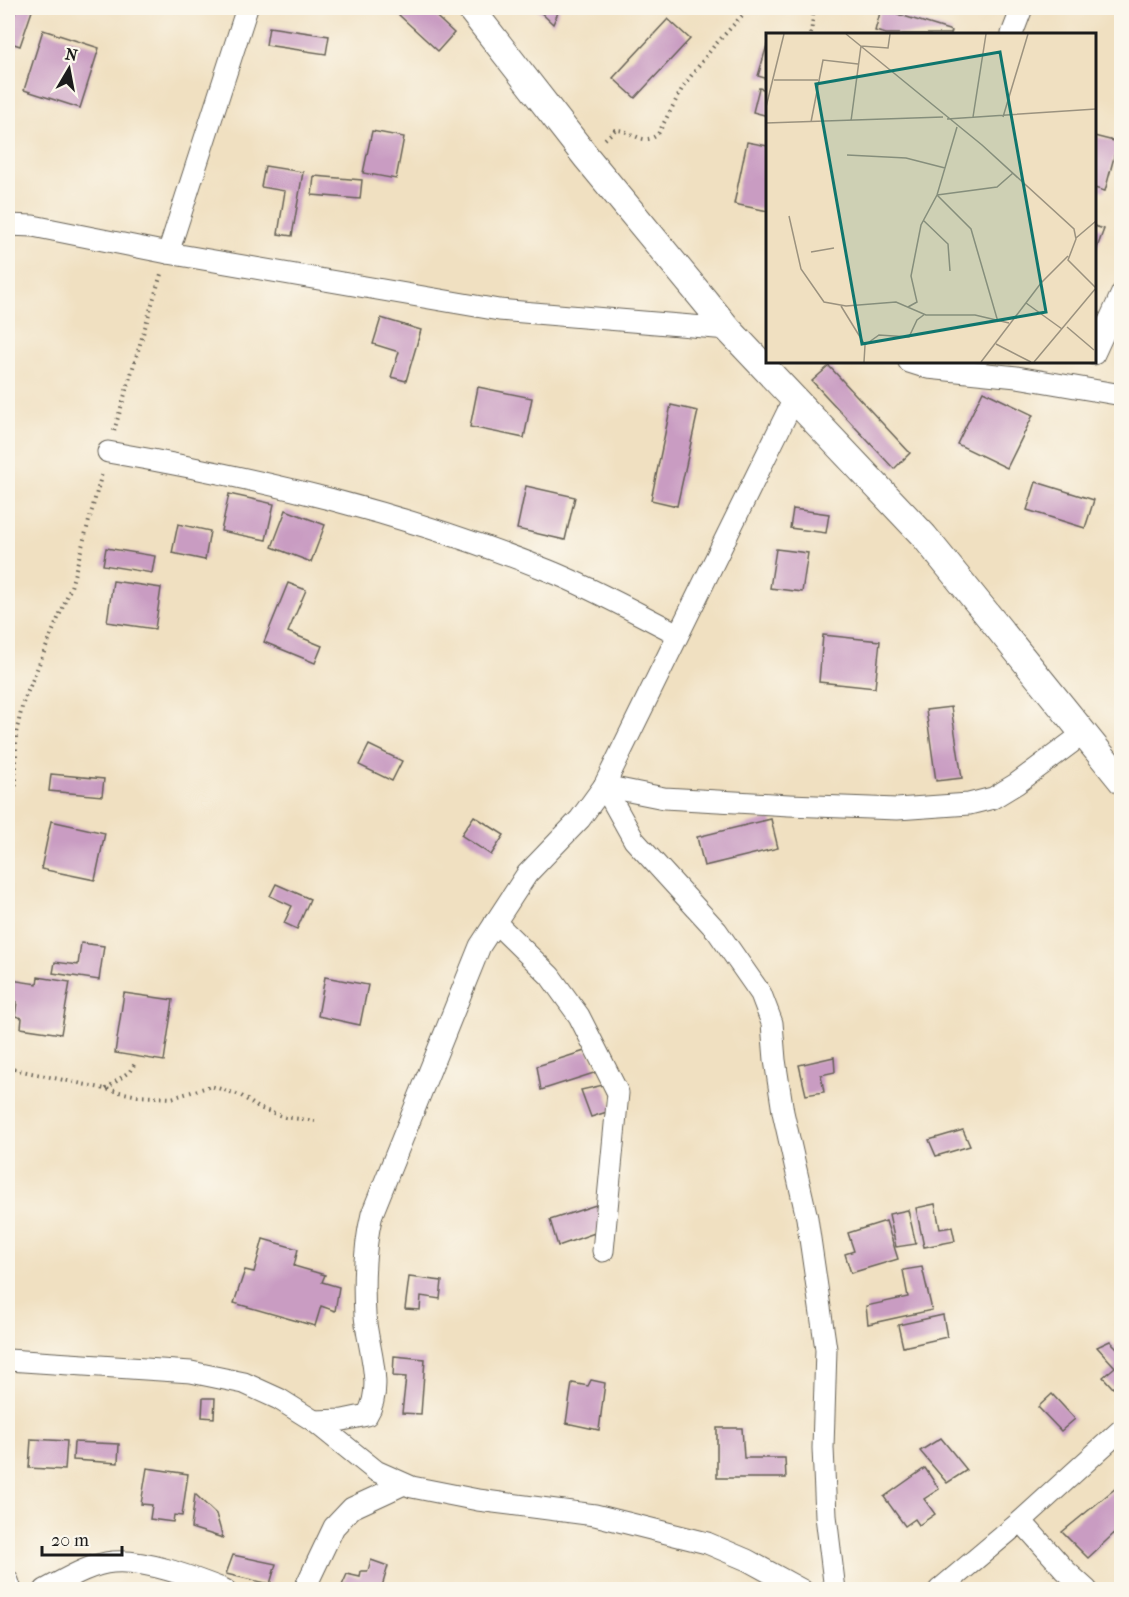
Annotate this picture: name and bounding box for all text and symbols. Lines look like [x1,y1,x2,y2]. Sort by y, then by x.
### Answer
inset map [766,33,1096,363]
north arrow [39,39,99,99]
text: N [64,44,80,65]
scale bar [42,1519,122,1557]
text: 20 m [51,1530,89,1551]

